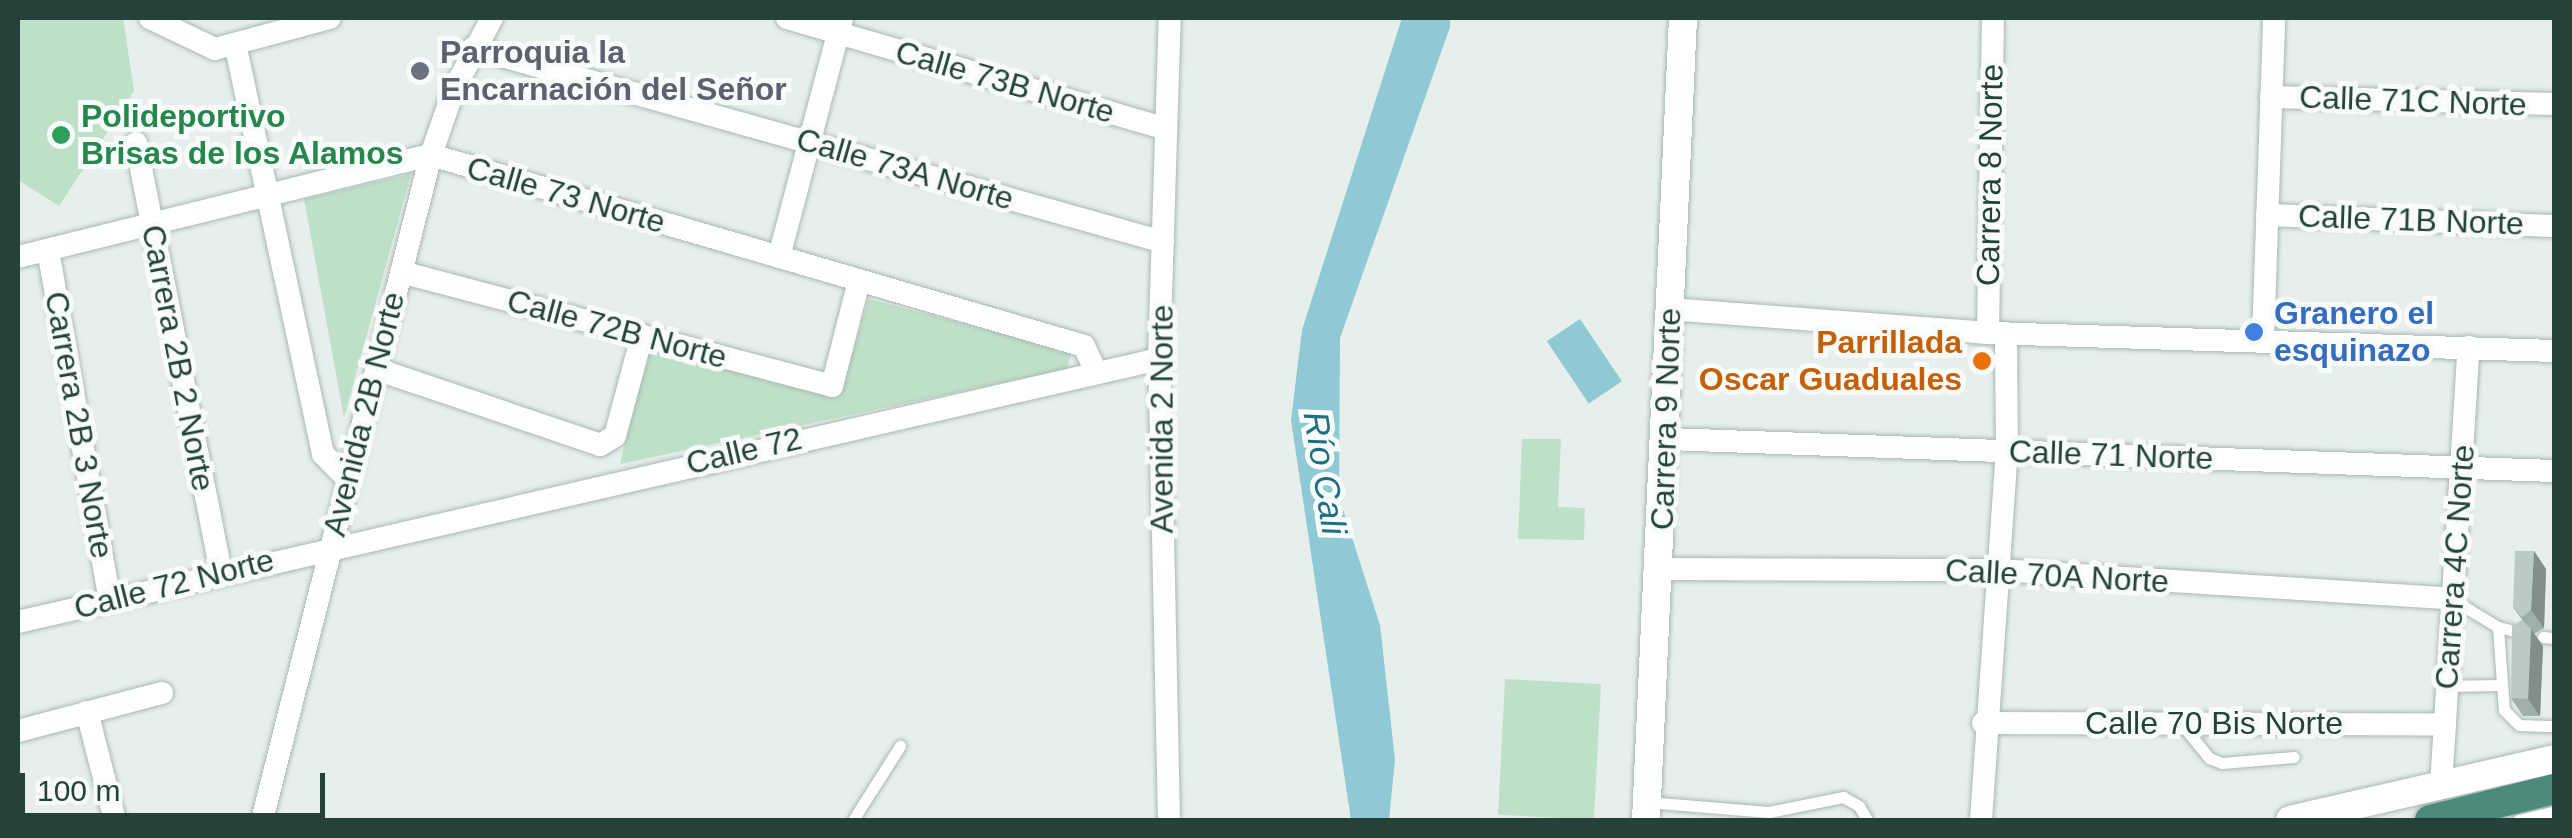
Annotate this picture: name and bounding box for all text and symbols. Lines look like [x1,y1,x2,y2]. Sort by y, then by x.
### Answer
street label: Calle 73B Norte [891,32,1119,132]
place label: Parroquia la Encarnación del Señor [440,34,787,109]
marker: Parroquia la Encarnación del Señor [409,60,431,82]
street label: Carrera 8 Norte [1969,64,2011,286]
street label: Calle 71C Norte [2299,78,2527,124]
place label: Polideportivo Brisas de los Alamos [81,98,405,173]
street label: Calle 73A Norte [791,119,1019,219]
marker: Polideportivo Brisas de los Alamos [50,124,72,146]
street label: Calle 73 Norte [462,148,670,242]
street label: Calle 71B Norte [2297,197,2525,243]
street label: Carrera 2B 2 Norte [133,222,223,494]
street label: Calle 72B Norte [503,281,731,377]
street label: Avenida 2B Norte [315,288,413,540]
street label: Carrera 2B 3 Norte [37,289,121,561]
place label: Granero el esquinazo [2274,295,2434,370]
street label: Avenida 2 Norte [1143,305,1181,533]
street label: Carrera 9 Norte [1643,307,1689,531]
marker: Granero el esquinazo [2243,321,2265,343]
place label: Parrillada Oscar Guaduales [1699,324,1962,399]
marker: Parrillada Oscar Guaduales [1971,350,1993,372]
water label: Río Cali [1295,408,1355,538]
street label: Calle 72 [682,419,806,483]
street label: Calle 71 Norte [2008,432,2214,478]
street label: Carrera 4C Norte [2427,443,2483,691]
street label: Calle 72 Norte [70,541,278,627]
street label: Calle 70A Norte [1943,551,2171,601]
street label: Calle 70 Bis Norte [2085,704,2343,742]
scale bar [25,753,330,815]
text: 100 m [37,774,120,807]

